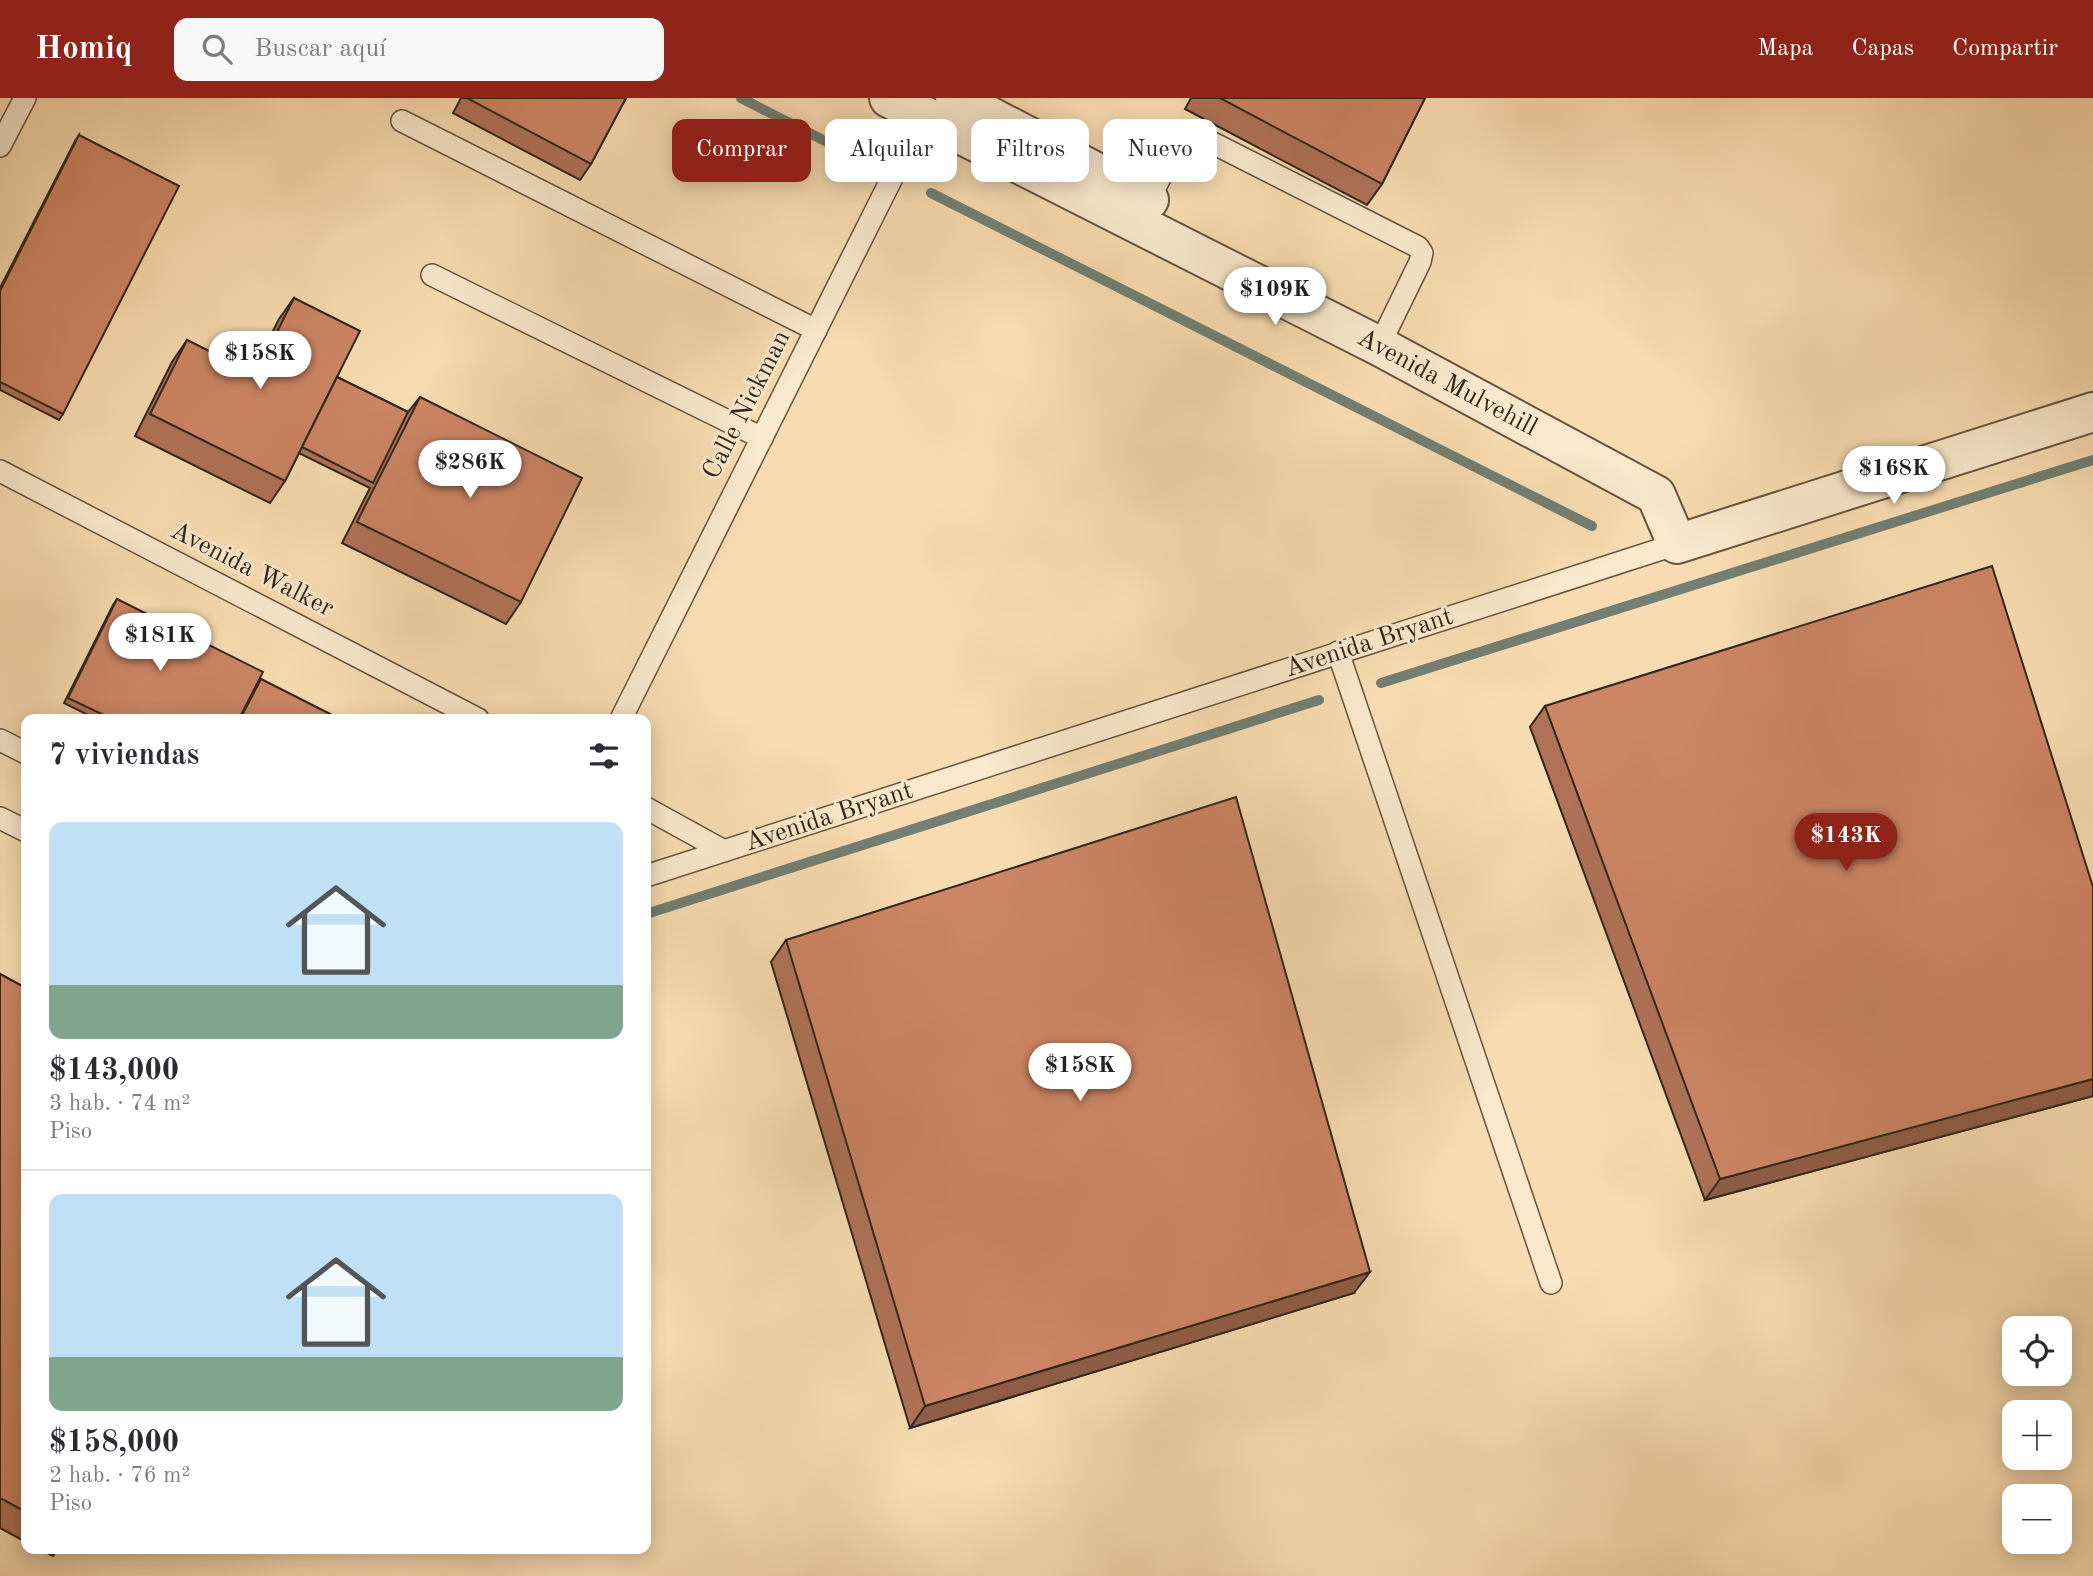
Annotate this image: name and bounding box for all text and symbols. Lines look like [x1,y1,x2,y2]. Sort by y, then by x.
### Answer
search box [174,18,664,81]
icon: search [198,30,236,68]
text: Homiq [35,33,132,66]
text: Buscar aquí [254,36,386,62]
text: Mapa [1757,37,1813,61]
text: Capas [1851,37,1914,61]
text: Compartir [1952,37,2058,61]
chip: Comprar [672,119,811,182]
chip: Alquilar [825,119,957,182]
chip: Filtros [971,119,1089,182]
chip: Nuevo [1103,119,1217,182]
pin: $109K [1226,268,1324,327]
text: $109K [1239,278,1311,301]
street label: Avenida Mulvehill [1353,325,1541,441]
street label: Calle Nickman [698,326,796,484]
pin: $158K [211,331,309,391]
text: $158K [224,342,296,365]
pin: $286K [421,440,519,500]
pin: $168K [1845,446,1943,506]
text: $286K [434,451,506,474]
text: $168K [1858,457,1930,480]
street label: Avenida Walker [166,518,338,622]
street label: Avenida Bryant [1282,604,1456,682]
pin: $181K [111,614,209,673]
text: $181K [124,624,196,647]
icon: filters [585,737,623,775]
text: 7 viviendas [49,741,199,771]
street label: Avenida Bryant [742,778,916,856]
pin: $143K [1797,814,1895,873]
text: $143K [1810,824,1882,847]
icon: home [273,867,399,993]
pin: $158K [1031,1044,1129,1103]
text: $158K [1044,1054,1116,1077]
text: $143,000 [49,1056,179,1086]
text: 3 hab. · 74 m² [49,1092,190,1115]
text: Piso [49,1120,92,1143]
icon: home [273,1239,399,1365]
map controls [2002,1316,2072,1554]
button: locate [2002,1316,2072,1386]
button: + [2002,1400,2072,1470]
text: $158,000 [49,1428,179,1458]
text: 2 hab. · 76 m² [49,1464,190,1487]
button: − [2002,1484,2072,1554]
text: Piso [49,1492,92,1515]

